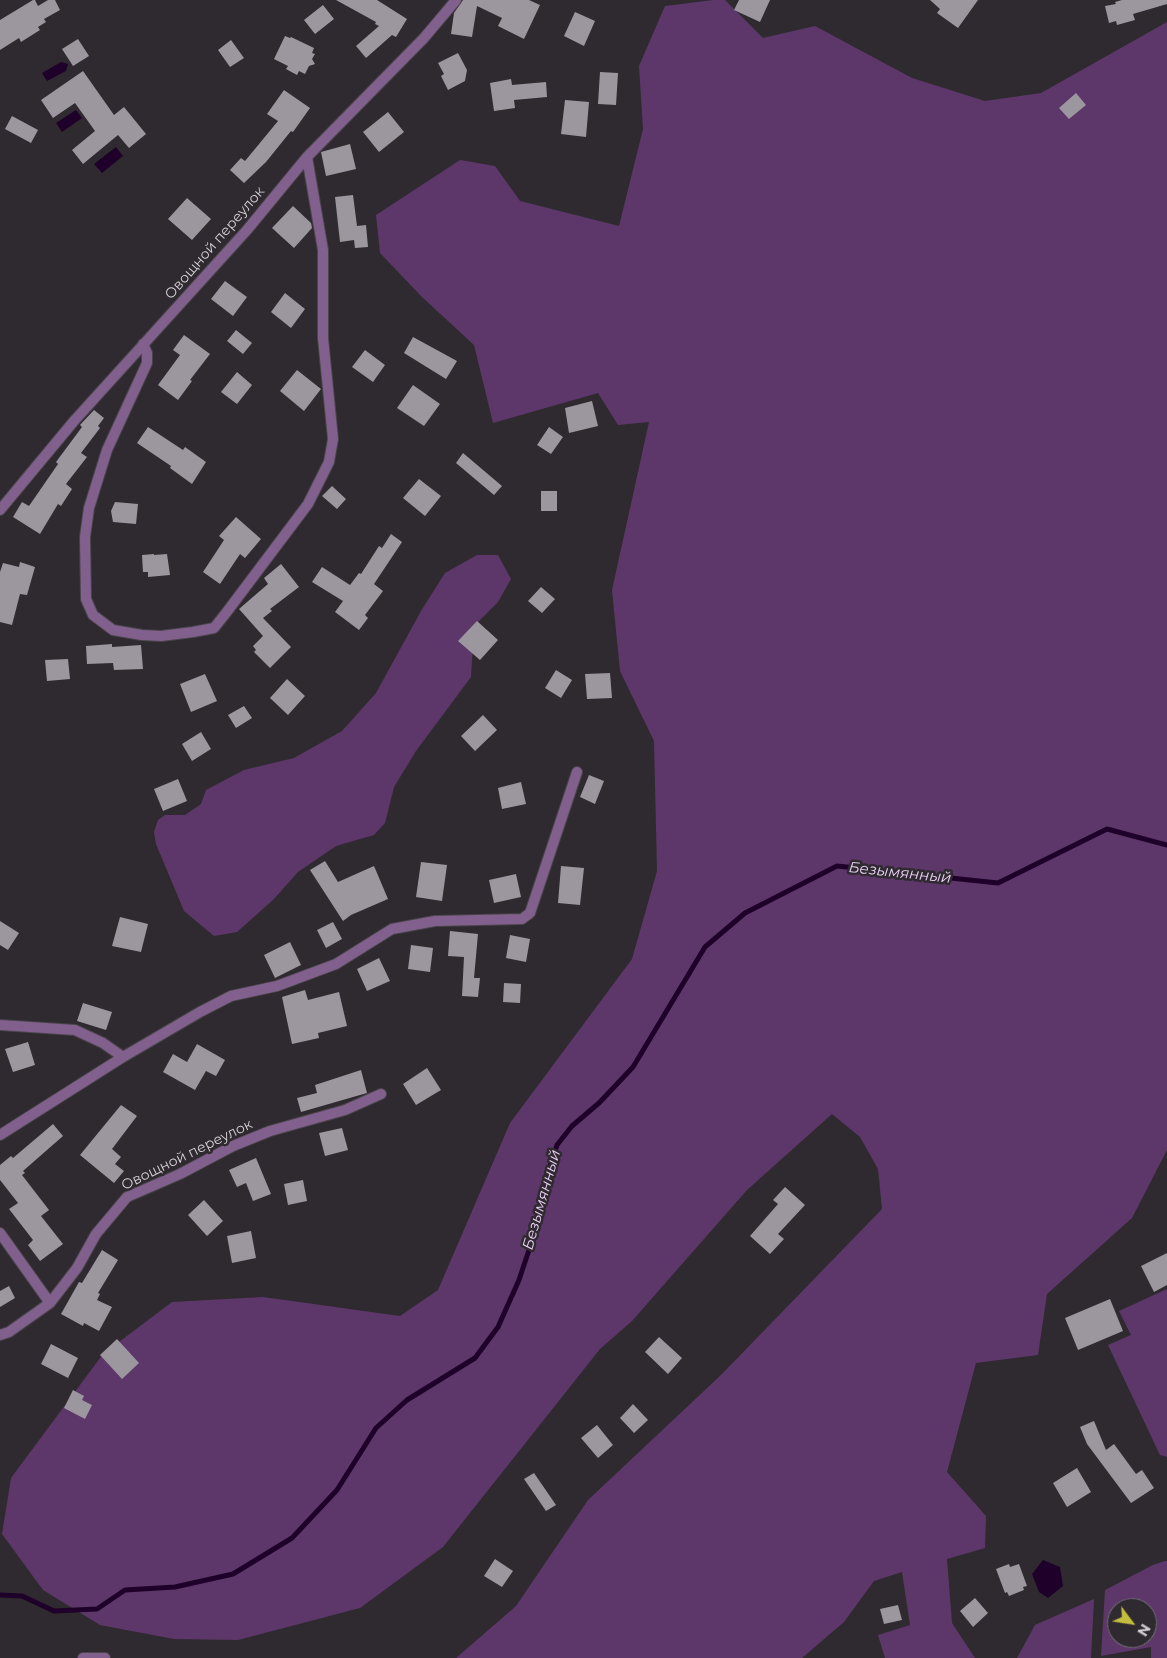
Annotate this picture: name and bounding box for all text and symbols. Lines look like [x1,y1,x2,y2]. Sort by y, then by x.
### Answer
street label: Овощной переулок [162,183,268,303]
water label: Безымянный [848,859,952,887]
street label: Овощной переулок [119,1116,255,1194]
water label: Безымянный [519,1148,565,1252]
north arrow [1107,1598,1157,1648]
text: N [1133,1621,1155,1640]

